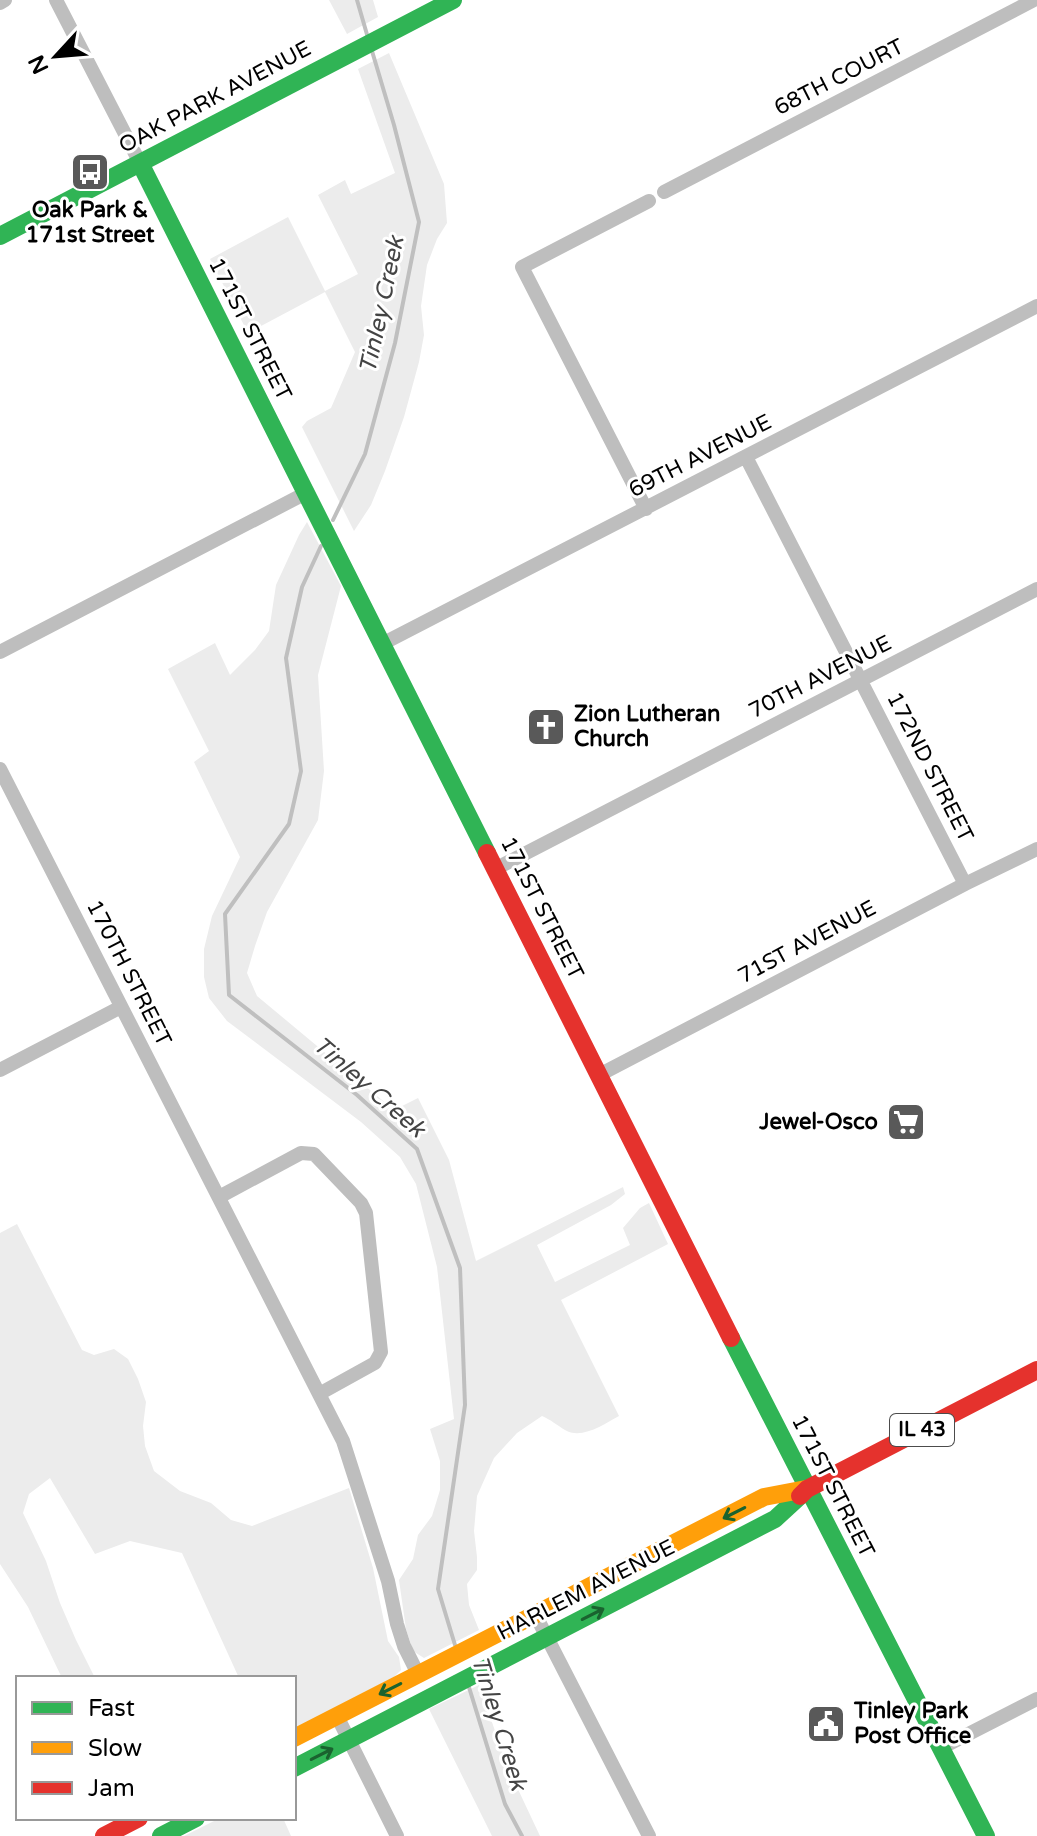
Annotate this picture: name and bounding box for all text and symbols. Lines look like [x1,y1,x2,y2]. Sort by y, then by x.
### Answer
north arrow [16,16,96,96]
street label: 68TH COURT [770,33,909,121]
street label: OAK PARK AVENUE [114,35,316,159]
text: N [23,51,54,78]
bus stop icon: Oak Park & 171st Street [69,151,111,193]
place label: Oak Park & 171st Street [26,197,155,248]
water label: Tinley Creek [353,232,411,376]
street label: 171ST STREET [203,253,297,405]
street label: 69TH AVENUE [624,409,776,503]
street label: 70TH AVENUE [744,630,896,724]
street label: 172ND STREET [881,688,979,847]
place label: Zion Lutheran Church [574,701,721,752]
church icon: Zion Lutheran Church [525,706,567,748]
street label: 171ST STREET [495,832,589,984]
street label: 71ST AVENUE [734,895,880,989]
street label: 170TH STREET [81,896,177,1051]
water label: Tinley Creek [307,1030,432,1145]
supermarket icon: Jewel-Osco [885,1101,927,1143]
place label: Jewel-Osco [758,1109,878,1135]
street label: 171ST STREET [786,1410,880,1562]
road number: IL 43 [890,1414,954,1446]
one-way arrow [722,1505,746,1521]
street label: HARLEM AVENUE [493,1534,679,1646]
one-way arrow [580,1606,604,1621]
water label: Tinley Creek [465,1652,534,1796]
legend [16,1676,296,1820]
one-way arrow [378,1681,402,1697]
text: Fast [88,1694,135,1723]
place label: Tinley Park Post Office [853,1698,971,1749]
public building icon: Tinley Park Post Office [805,1703,847,1745]
text: Slow [88,1734,142,1763]
one-way arrow [309,1746,333,1761]
text: Jam [88,1774,135,1803]

